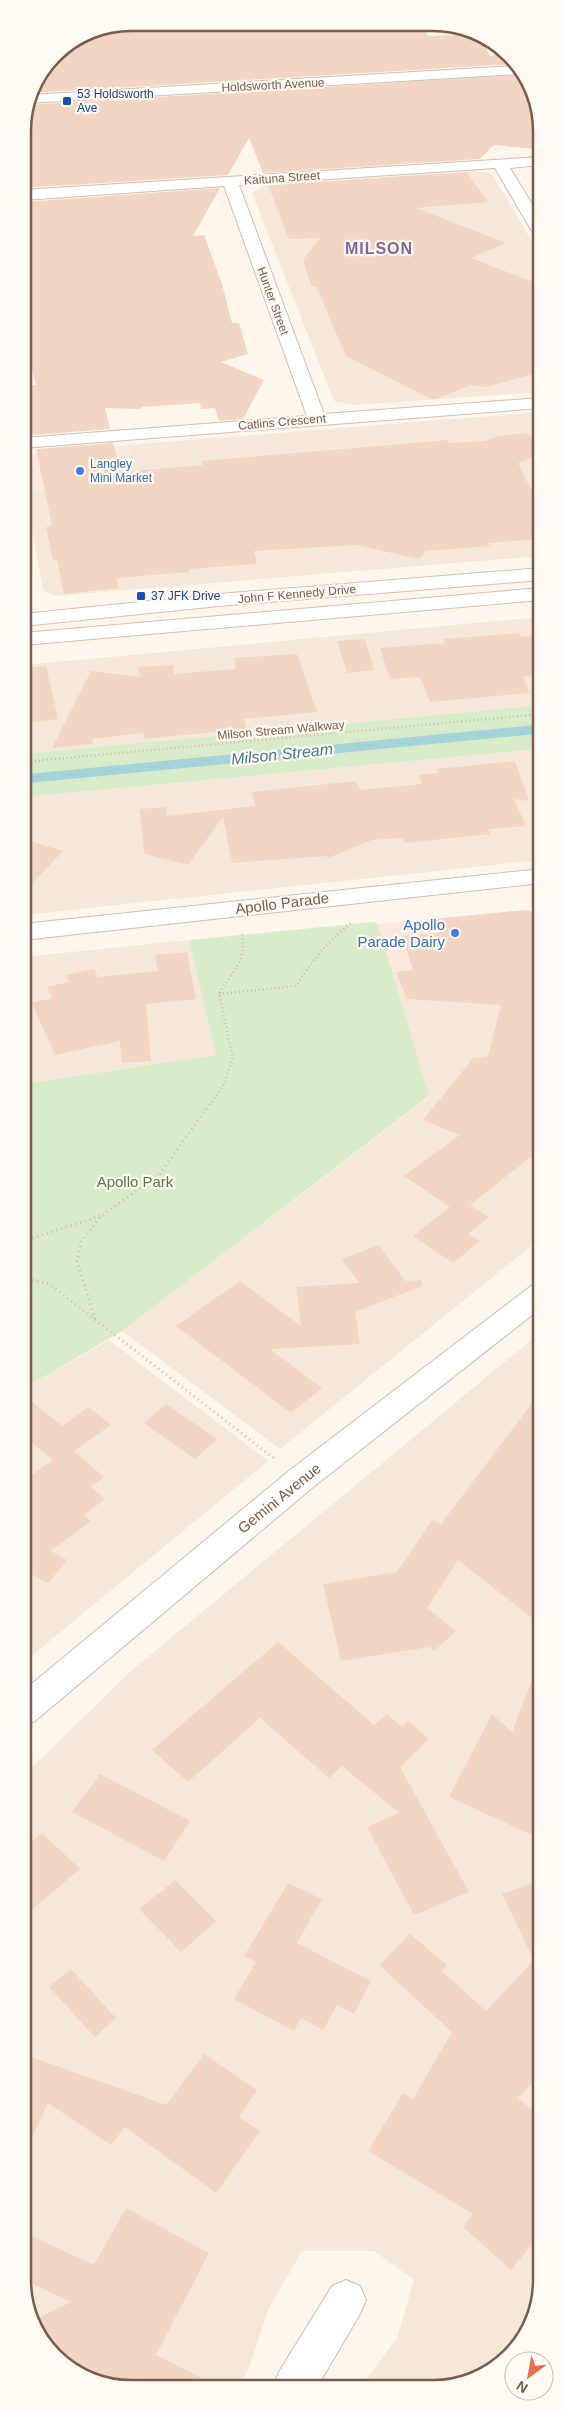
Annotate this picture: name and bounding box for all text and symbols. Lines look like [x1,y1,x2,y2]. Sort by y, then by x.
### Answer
street label: Holdsworth Avenue [221,75,325,95]
place label: 53 Holdsworth Ave [77,87,154,115]
marker: 53 Holdsworth Ave [61,95,73,107]
street label: Kaituna Street [244,168,321,188]
district label: MILSON [345,240,413,257]
street label: Hunter Street [254,265,292,338]
street label: Catlins Crescent [238,411,327,433]
place label: Langley Mini Market [90,457,153,485]
marker: Langley Mini Market [74,465,86,477]
street label: John F Kennedy Drive [237,582,357,606]
place label: 37 JFK Drive [151,589,221,603]
marker: 37 JFK Drive [135,590,147,602]
street label: Milson Stream Walkway [217,717,345,743]
water label: Milson Stream [230,740,334,768]
street label: Apollo Parade [234,889,330,917]
place label: Apollo Parade Dairy [357,916,445,950]
marker: Apollo Parade Dairy [449,927,461,939]
park label: Apollo Park [97,1173,174,1190]
street label: Gemini Avenue [234,1459,324,1537]
north arrow [504,2351,554,2401]
text: N [514,2378,531,2396]

